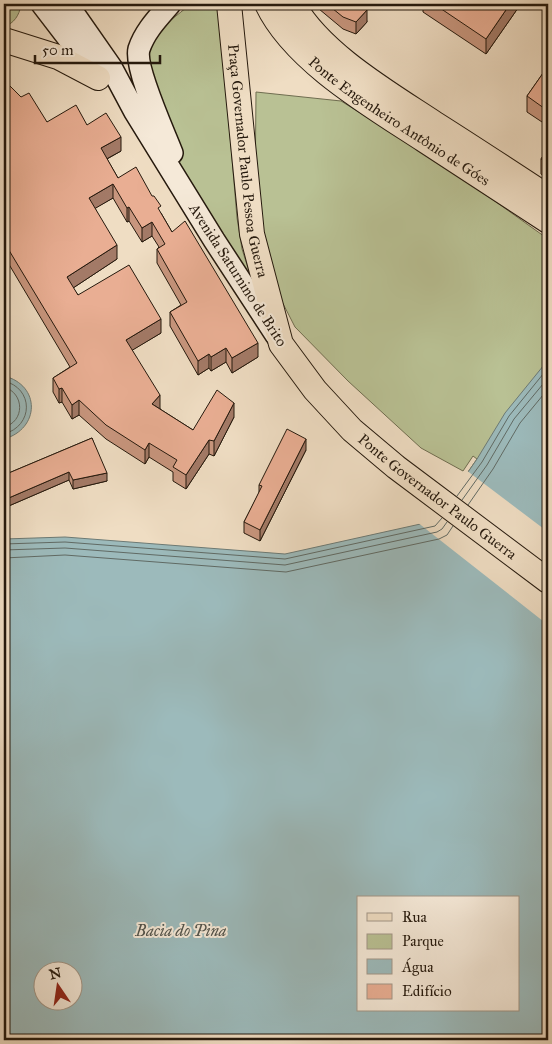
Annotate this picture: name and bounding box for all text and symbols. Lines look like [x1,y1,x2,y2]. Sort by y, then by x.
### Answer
scale bar [35,32,160,64]
text: 50 m [42,41,74,59]
street label: Praça Governador Paulo Pessoa Guerra [224,43,272,280]
street label: Ponte Engenheiro Antônio de Góes [305,53,493,190]
street label: Avenida Saturnino de Brito [185,199,291,350]
street label: Ponte Governador Paulo Guerra [355,430,521,564]
legend [357,896,520,1012]
text: Rua [402,908,427,926]
water label: Bacia do Pina [135,921,227,940]
text: Parque [402,932,444,951]
text: Água [401,957,434,976]
north arrow [32,962,82,1012]
text: N [47,964,63,983]
text: Edifício [402,982,452,1000]

